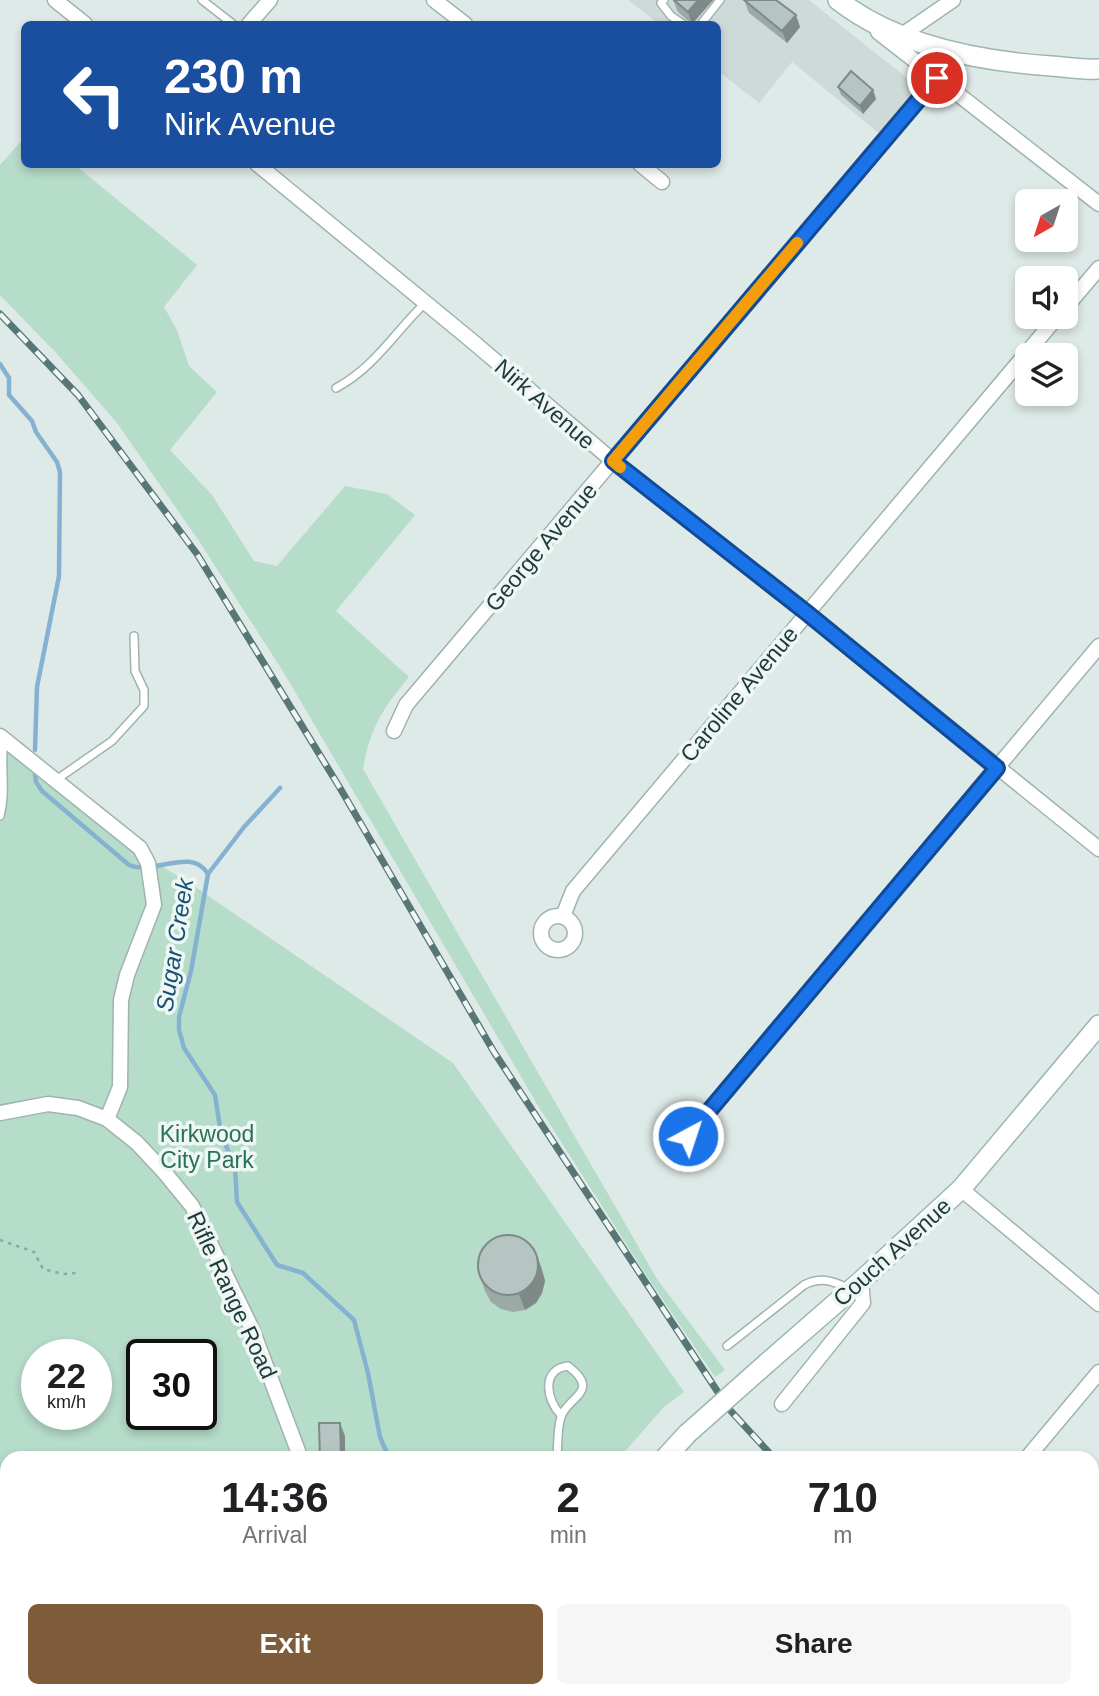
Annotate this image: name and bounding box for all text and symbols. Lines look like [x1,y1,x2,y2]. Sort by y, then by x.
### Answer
pin [907,48,967,108]
icon: left [49,49,140,140]
text: 230 m [164,49,303,103]
icon: arrive [918,59,956,97]
text: Nirk Avenue [164,106,336,142]
north arrow [1015,189,1078,252]
map controls [1015,189,1078,406]
button: sound [1015,266,1078,329]
button: layers [1015,343,1078,406]
street label: Nirk Avenue [490,354,600,454]
street label: George Avenue [480,478,602,616]
street label: Caroline Avenue [675,621,803,767]
water label: Sugar Creek [151,874,199,1014]
position arrow [651,1099,725,1173]
park label: Kirkwood City Park [160,1121,254,1173]
street label: Couch Avenue [828,1192,956,1312]
street label: Rifle Range Road [182,1207,282,1383]
speed limit sign: 30 [126,1339,217,1430]
text: 22 [47,1356,86,1395]
text: km/h [47,1392,86,1412]
text: 14:36 [221,1474,329,1521]
text: 2 [556,1474,580,1521]
text: 710 [808,1474,878,1521]
text: Arrival [242,1522,307,1548]
text: min [550,1522,587,1548]
text: m [833,1522,852,1548]
button: Exit [28,1604,543,1684]
button: Share [557,1604,1071,1684]

